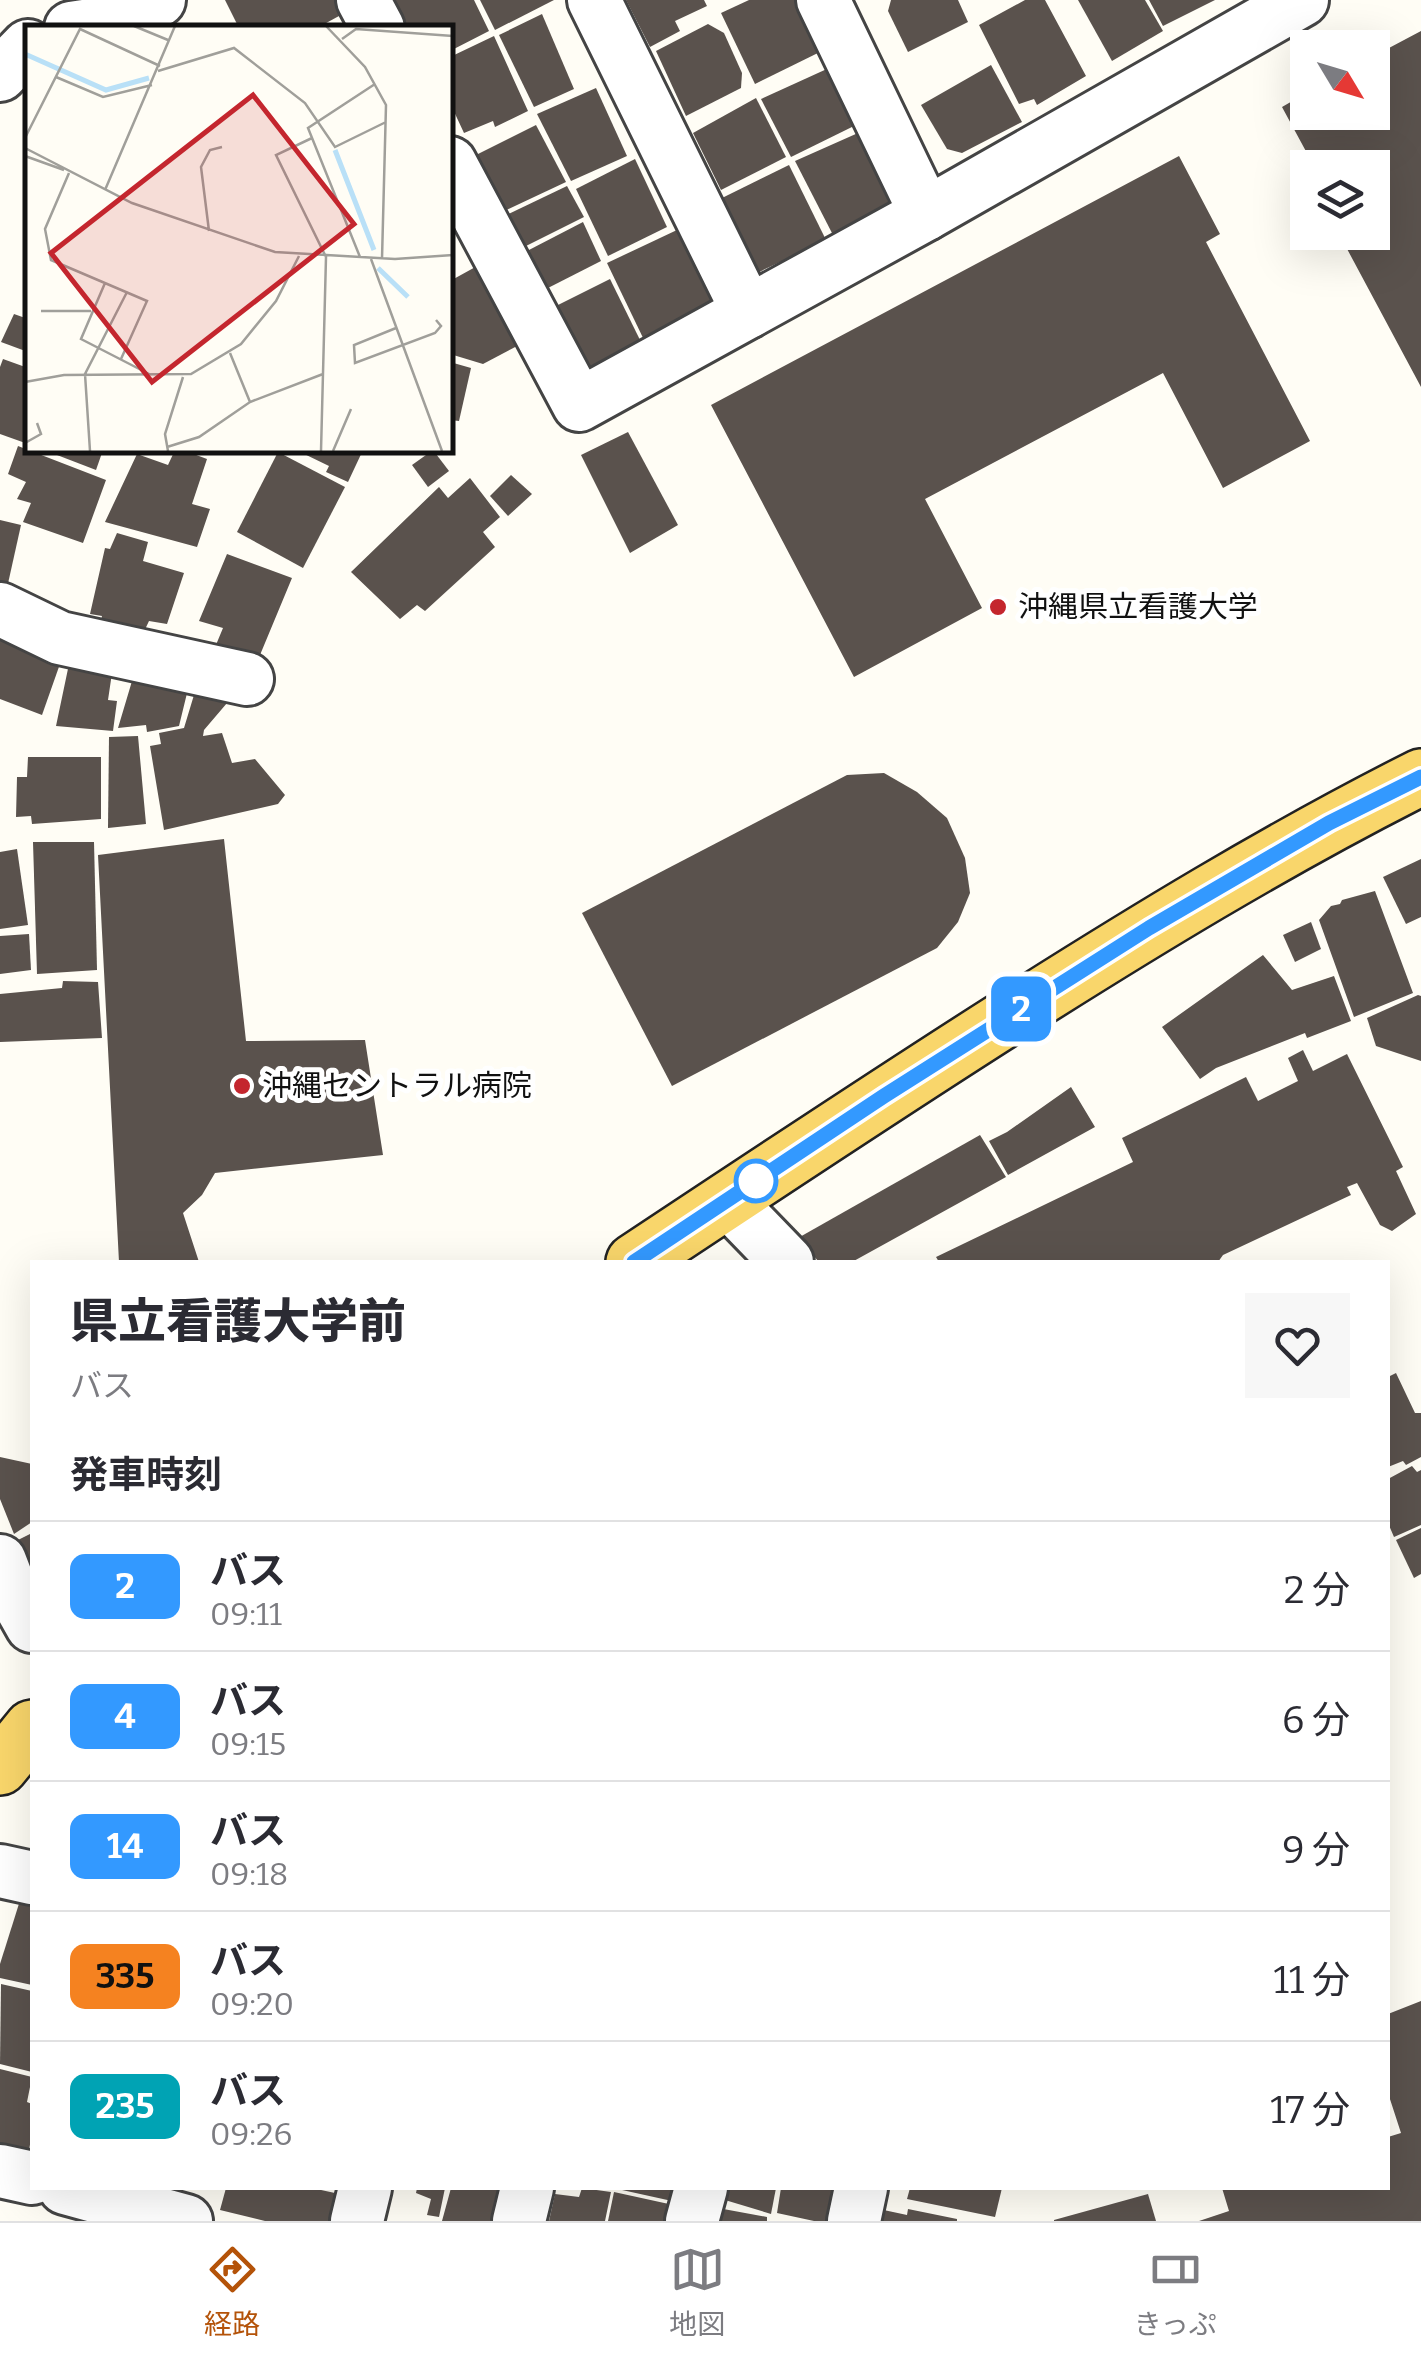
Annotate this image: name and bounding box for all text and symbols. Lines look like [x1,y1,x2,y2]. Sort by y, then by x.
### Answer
inset map [25,25,452,452]
north arrow [1290,30,1390,130]
map controls [1290,30,1390,250]
button: layers [1290,150,1390,250]
place label: 沖縄県立看護大学 [1018,589,1258,625]
marker: 沖縄県立看護大学 [987,596,1009,618]
line badge: 2 [988,976,1054,1042]
text: 2 [1011,988,1031,1030]
place label: 沖縄セントラル病院 [262,1068,532,1104]
marker: 沖縄セントラル病院 [231,1075,253,1097]
unlabelled marker [735,1160,777,1202]
text: 県立看護大学前 [70,1293,406,1351]
button: heart [1245,1293,1350,1398]
text: バス [70,1367,134,1405]
text: 発車時刻 [70,1452,222,1498]
text: バス [210,1548,286,1594]
text: 2 [115,1565,135,1607]
text: 2 分 [1284,1567,1350,1613]
text: 09:11 [210,1595,282,1633]
text: バス [210,1678,286,1724]
text: 4 [114,1695,136,1737]
text: 6 分 [1282,1697,1350,1743]
text: 09:15 [210,1725,286,1763]
text: バス [210,1808,286,1854]
text: 14 [107,1825,143,1867]
text: 9 分 [1282,1827,1350,1873]
text: 09:18 [210,1855,288,1893]
text: バス [210,1938,286,1984]
text: 335 [96,1955,154,1997]
text: 11 分 [1274,1957,1350,2003]
text: 09:20 [210,1985,294,2023]
text: バス [210,2068,286,2114]
text: 235 [95,2085,155,2127]
text: 17 分 [1270,2087,1350,2133]
text: 09:26 [210,2115,292,2153]
tab: 経路 [204,2242,260,2342]
tab: 地図 [669,2242,725,2342]
tab: きっぷ [1134,2242,1217,2342]

